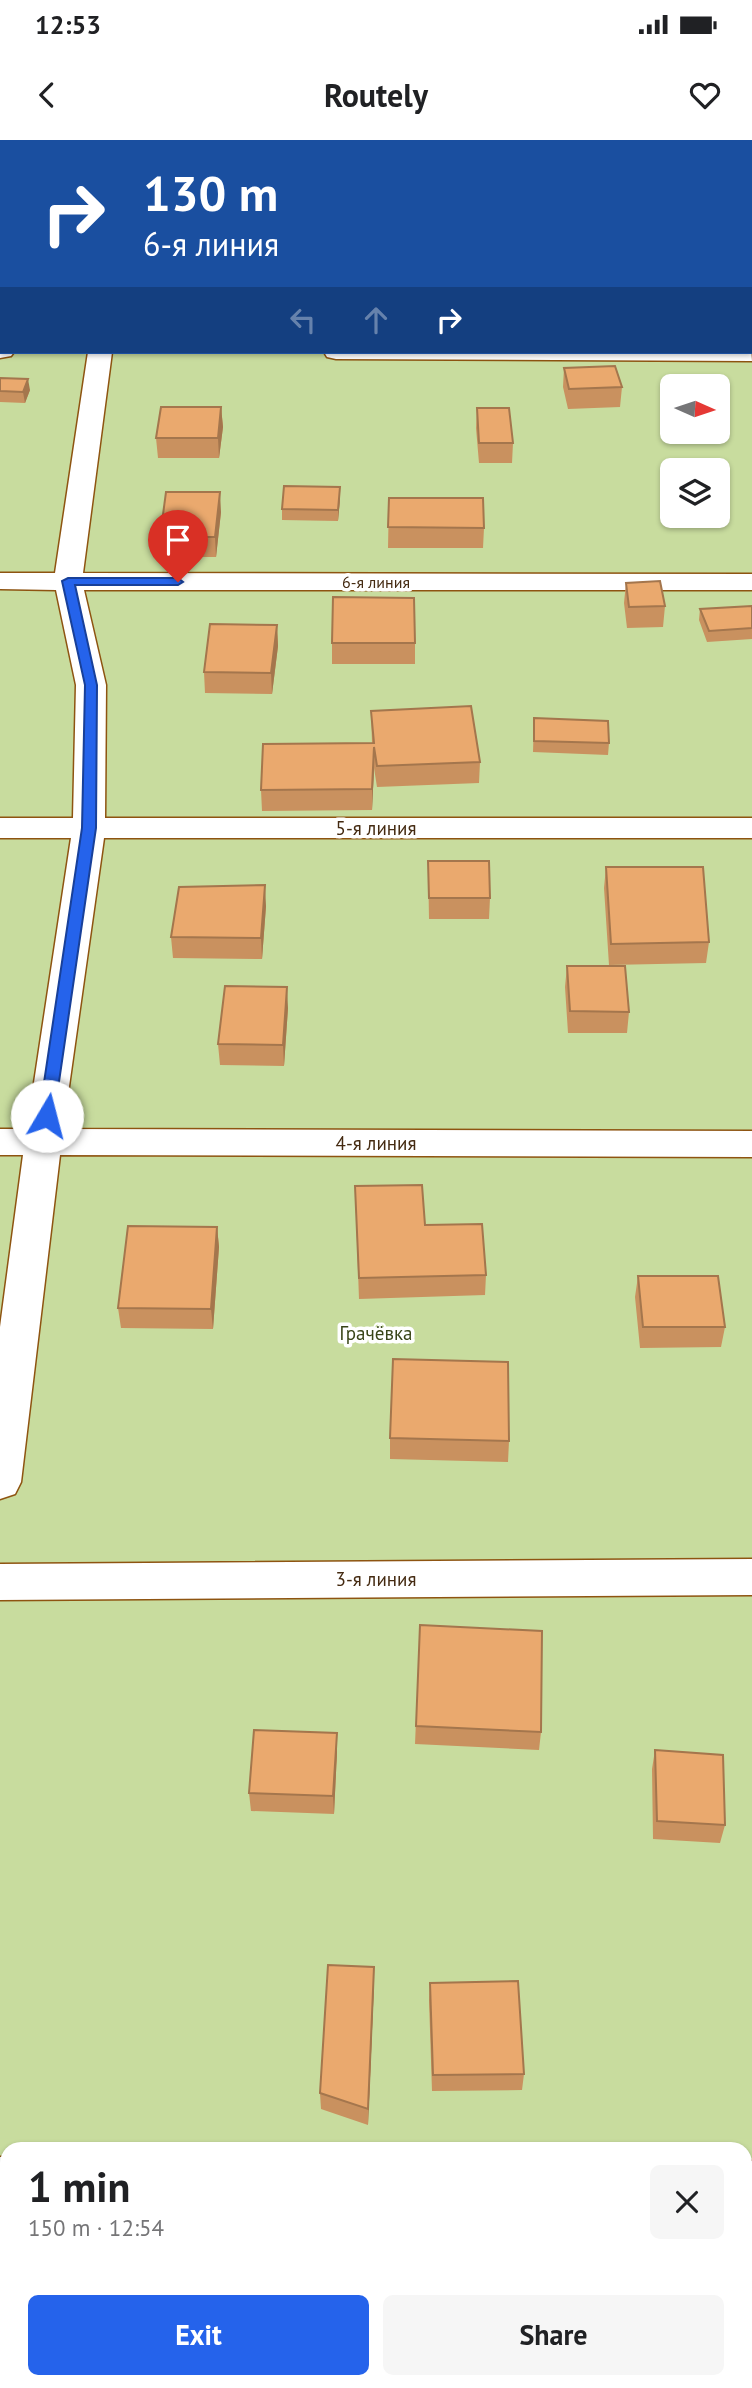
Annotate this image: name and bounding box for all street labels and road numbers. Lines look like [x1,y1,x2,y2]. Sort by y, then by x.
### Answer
street label: 6-я линия [342,572,410,592]
street label: 5-я линия [336,816,416,840]
street label: 4-я линия [336,1131,416,1155]
street label: 3-я линия [336,1567,416,1591]

